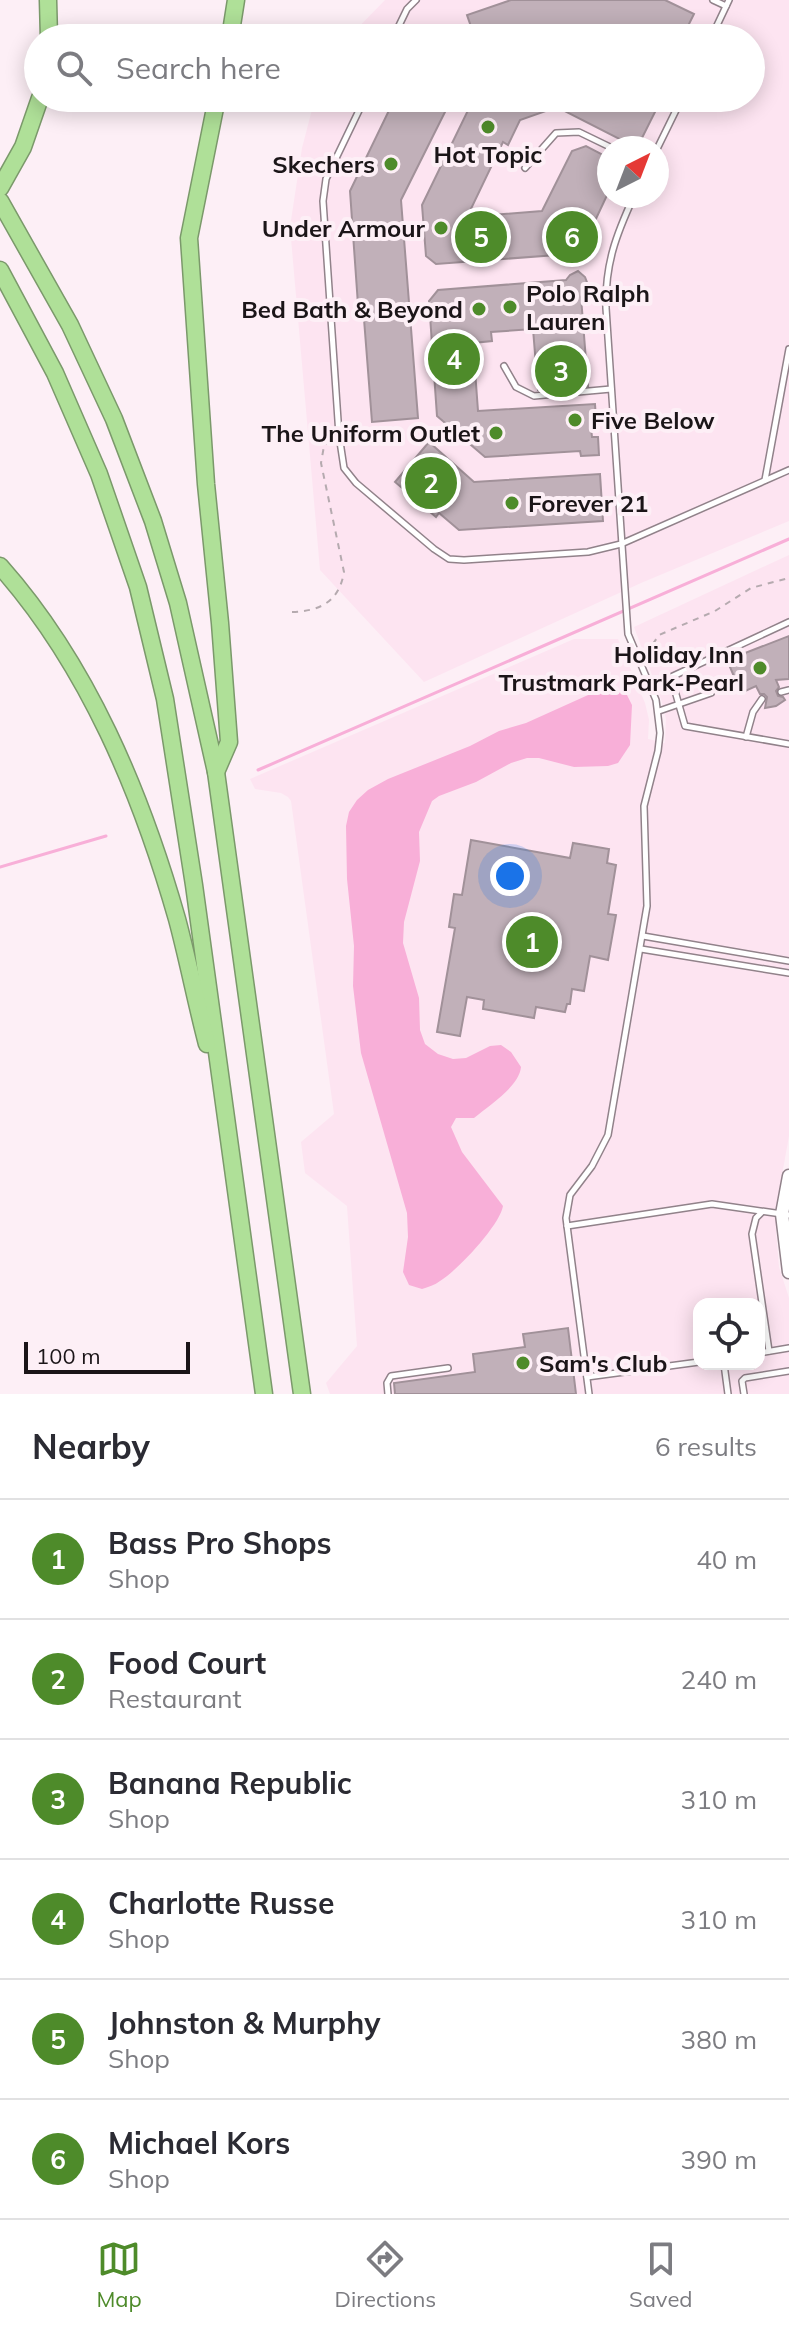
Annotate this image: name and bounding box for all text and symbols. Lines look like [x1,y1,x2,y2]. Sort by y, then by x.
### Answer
search box [24,24,765,112]
icon: search [52,46,96,90]
text: Search here [116,49,281,87]
marker: Hot Topic [479,118,497,136]
north arrow [597,136,669,208]
place label: Hot Topic [434,139,542,169]
place label: Skechers [272,149,375,179]
marker: Skechers [382,155,400,173]
pin: 5 [455,207,507,267]
pin: 6 [546,207,598,267]
place label: Under Armour [262,213,426,243]
marker: Under Armour [432,219,450,237]
place label: Polo Ralph Lauren [526,278,650,336]
place label: Bed Bath & Beyond [241,294,463,324]
marker: Polo Ralph Lauren [501,298,519,316]
marker: Bed Bath & Beyond [470,300,488,318]
pin: 4 [428,329,480,389]
pin: 3 [535,341,587,401]
place label: Five Below [591,405,715,435]
marker: Five Below [566,411,584,429]
place label: The Uniform Outlet [261,418,480,448]
marker: The Uniform Outlet [487,424,505,442]
pin: 2 [405,453,457,513]
place label: Forever 21 [528,488,648,518]
marker: Forever 21 [503,494,521,512]
place label: Holiday Inn Trustmark Park-Pearl [499,639,744,697]
marker: Holiday Inn Trustmark Park-Pearl [751,659,769,677]
your location [490,856,530,896]
pin: 1 [506,912,558,972]
map controls [693,1298,765,1370]
button: locate [693,1298,765,1370]
scale bar [24,1338,190,1374]
text: 100 m [36,1342,101,1370]
place label: Sam's Club [539,1348,667,1378]
marker: Sam's Club [514,1354,532,1372]
text: Nearby [32,1425,150,1468]
text: 6 results [655,1430,757,1463]
text: Bass Pro Shops [108,1524,332,1562]
text: 1 [50,1543,66,1576]
text: 40 m [696,1543,757,1576]
text: Shop [108,1562,170,1595]
text: Food Court [108,1644,266,1682]
text: 2 [50,1663,66,1696]
text: 240 m [681,1663,757,1696]
text: Restaurant [108,1682,242,1715]
text: Banana Republic [108,1764,352,1802]
text: 3 [50,1783,66,1816]
text: 310 m [681,1783,757,1816]
text: Shop [108,1802,170,1835]
text: Charlotte Russe [108,1884,334,1922]
text: 4 [50,1903,66,1936]
text: 310 m [681,1903,757,1936]
text: Shop [108,1922,170,1955]
text: Johnston & Murphy [108,2004,380,2042]
text: 5 [50,2023,66,2056]
text: 380 m [681,2023,757,2056]
text: Shop [108,2042,170,2075]
text: Michael Kors [108,2124,290,2162]
text: 6 [50,2143,66,2176]
text: 390 m [681,2143,757,2176]
text: Shop [108,2162,170,2195]
tab: Map [96,2237,142,2313]
tab: Directions [335,2237,436,2313]
tab: Saved [629,2237,693,2313]

